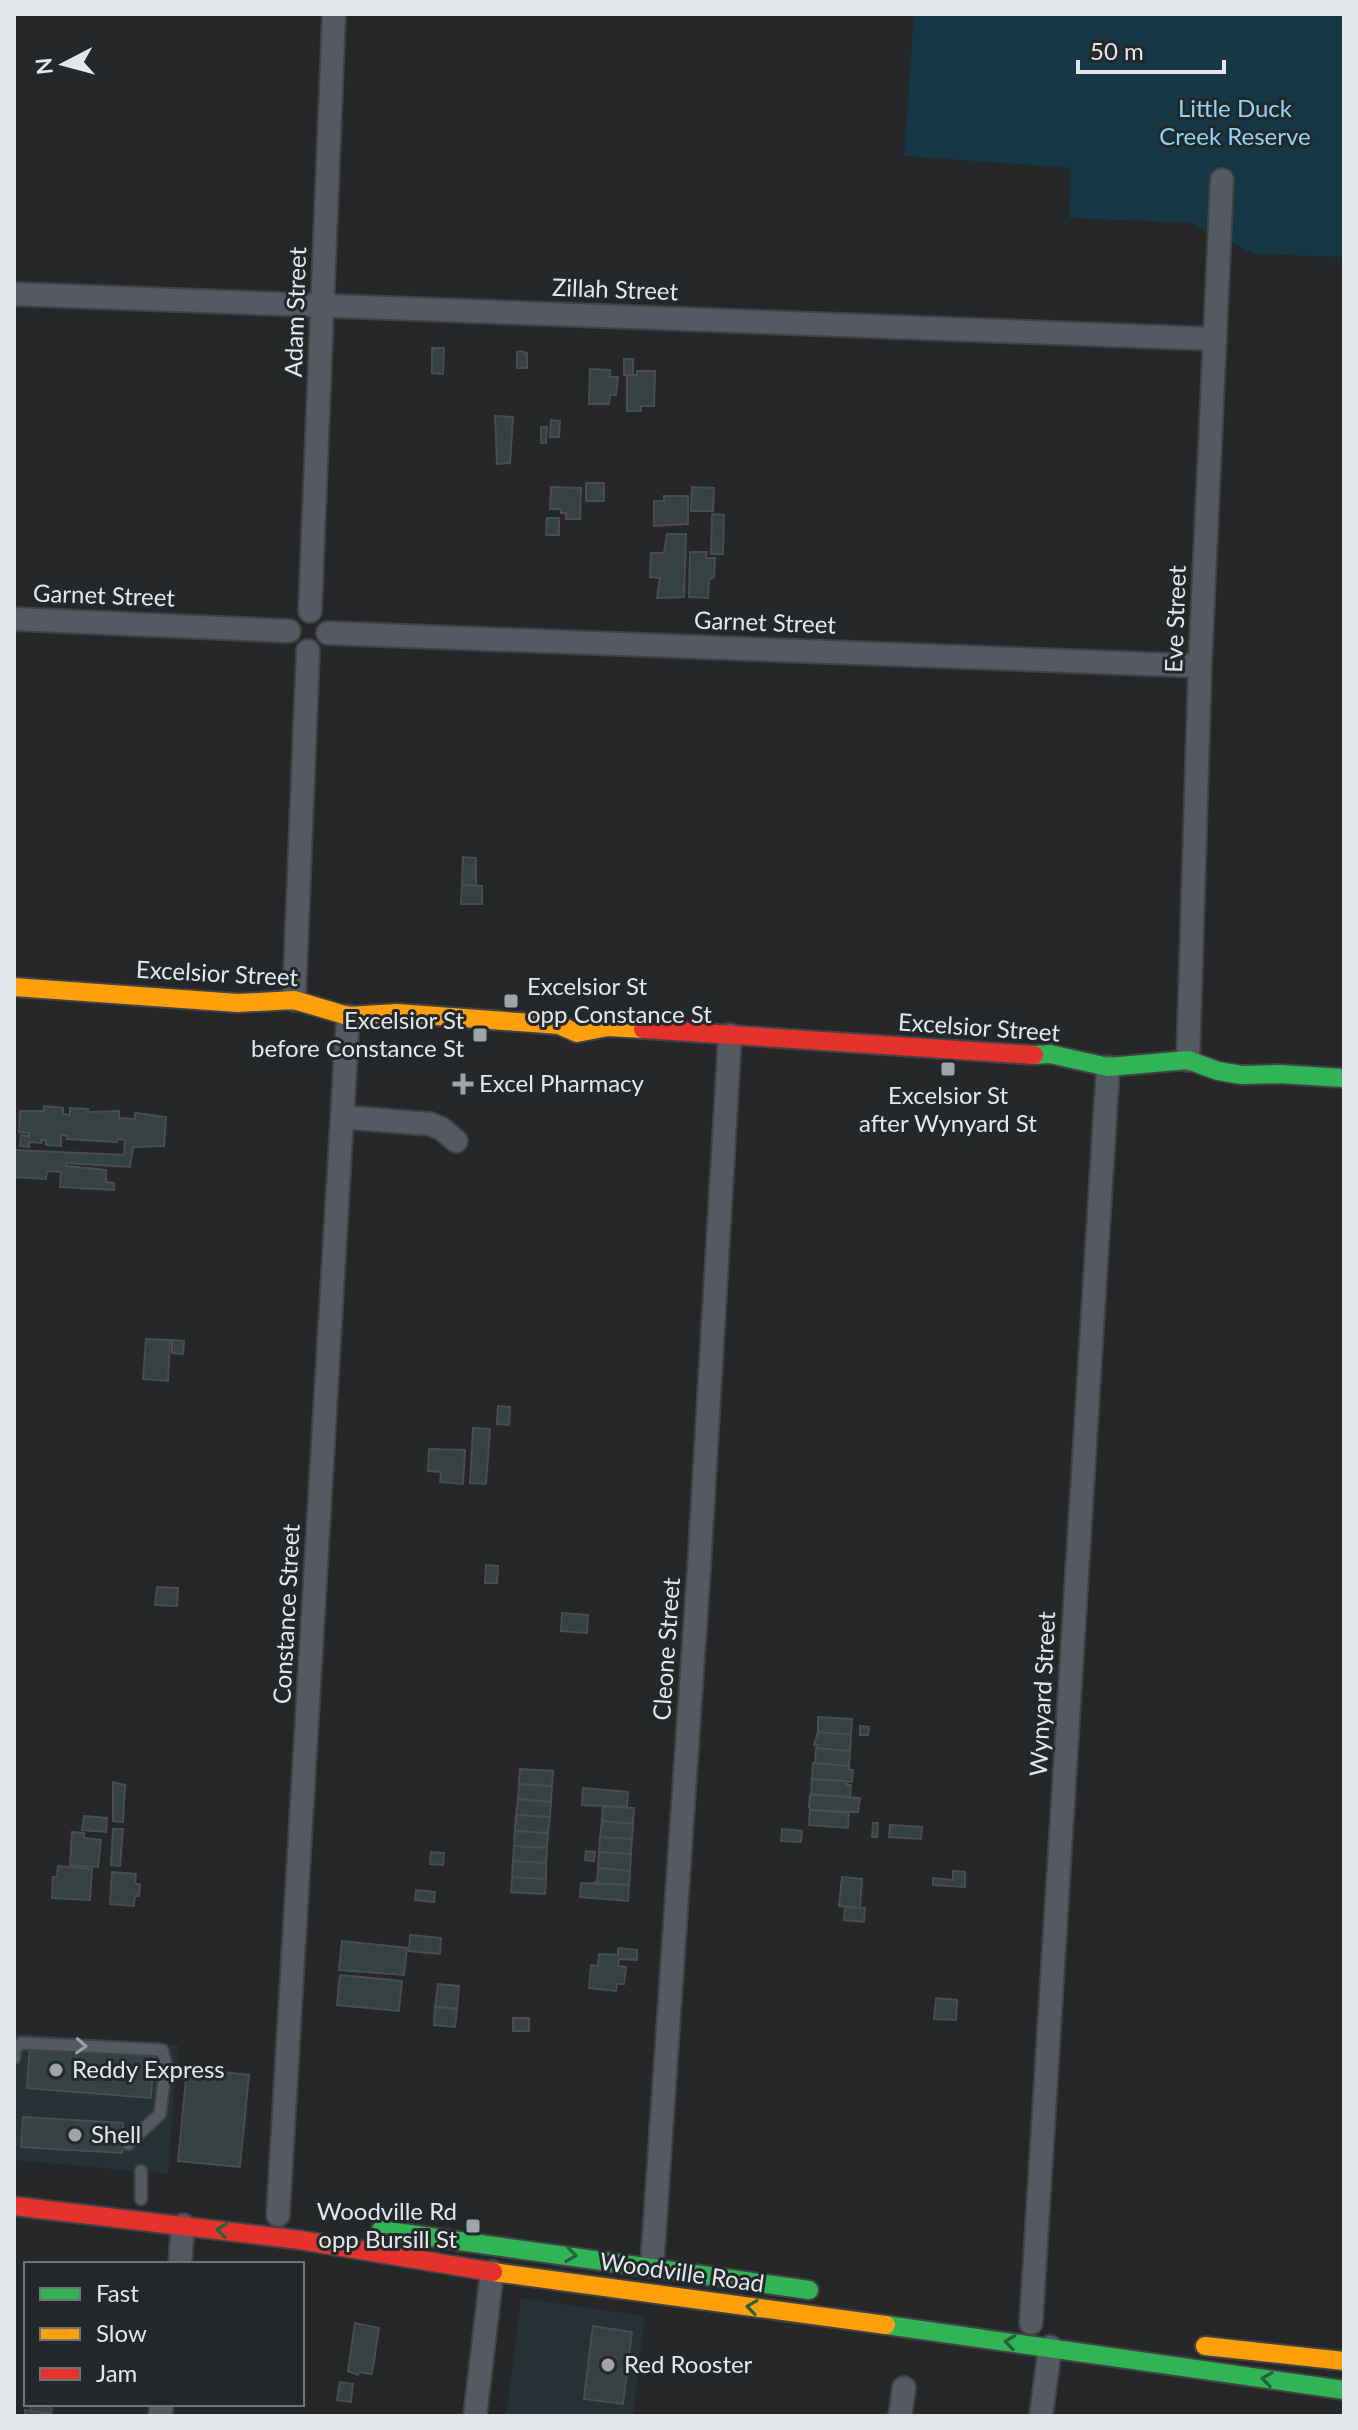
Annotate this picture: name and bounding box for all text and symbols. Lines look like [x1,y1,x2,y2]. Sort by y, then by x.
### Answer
north arrow [24,24,104,104]
scale bar [1078,24,1224,74]
text: 50 m [1090,36,1144,65]
text: N [29,56,58,76]
park label: Little Duck Creek Reserve [1159,93,1311,150]
street label: Adam Street [278,246,311,378]
street label: Zillah Street [552,272,679,305]
street label: Eve Street [1158,564,1191,673]
street label: Garnet Street [33,578,176,611]
street label: Garnet Street [694,605,837,638]
street label: Excelsior Street [135,954,299,991]
place label: Excelsior St opp Constance St [527,971,712,1028]
marker: Excelsior St opp Constance St [502,992,520,1010]
place label: Excelsior St before Constance St [251,1005,464,1062]
street label: Excelsior Street [897,1006,1061,1047]
marker: Excelsior St before Constance St [471,1026,489,1044]
marker: Excelsior St after Wynyard St [939,1060,957,1078]
place label: Excel Pharmacy [479,1068,645,1097]
marker: Excel Pharmacy [454,1075,472,1093]
place label: Excelsior St after Wynyard St [859,1080,1037,1137]
street label: Constance Street [266,1523,305,1705]
street label: Cleone Street [646,1576,685,1721]
street label: Wynyard Street [1023,1610,1060,1777]
one-way arrow [75,2037,88,2054]
place label: Reddy Express [72,2054,225,2083]
marker: Reddy Express [47,2061,65,2079]
place label: Shell [91,2119,141,2148]
marker: Shell [66,2126,84,2144]
place label: Woodville Rd opp Bursill St [317,2196,457,2253]
marker: Woodville Rd opp Bursill St [464,2217,482,2235]
one-way arrow [216,2222,229,2239]
one-way arrow [565,2246,578,2263]
street label: Woodville Road [598,2246,766,2297]
legend [24,2262,304,2406]
text: Fast [96,2278,139,2307]
one-way arrow [745,2299,759,2316]
text: Slow [96,2318,147,2347]
one-way arrow [1003,2333,1016,2350]
place label: Red Rooster [624,2349,753,2378]
marker: Red Rooster [599,2356,617,2374]
text: Jam [96,2358,137,2387]
one-way arrow [1260,2371,1274,2388]

